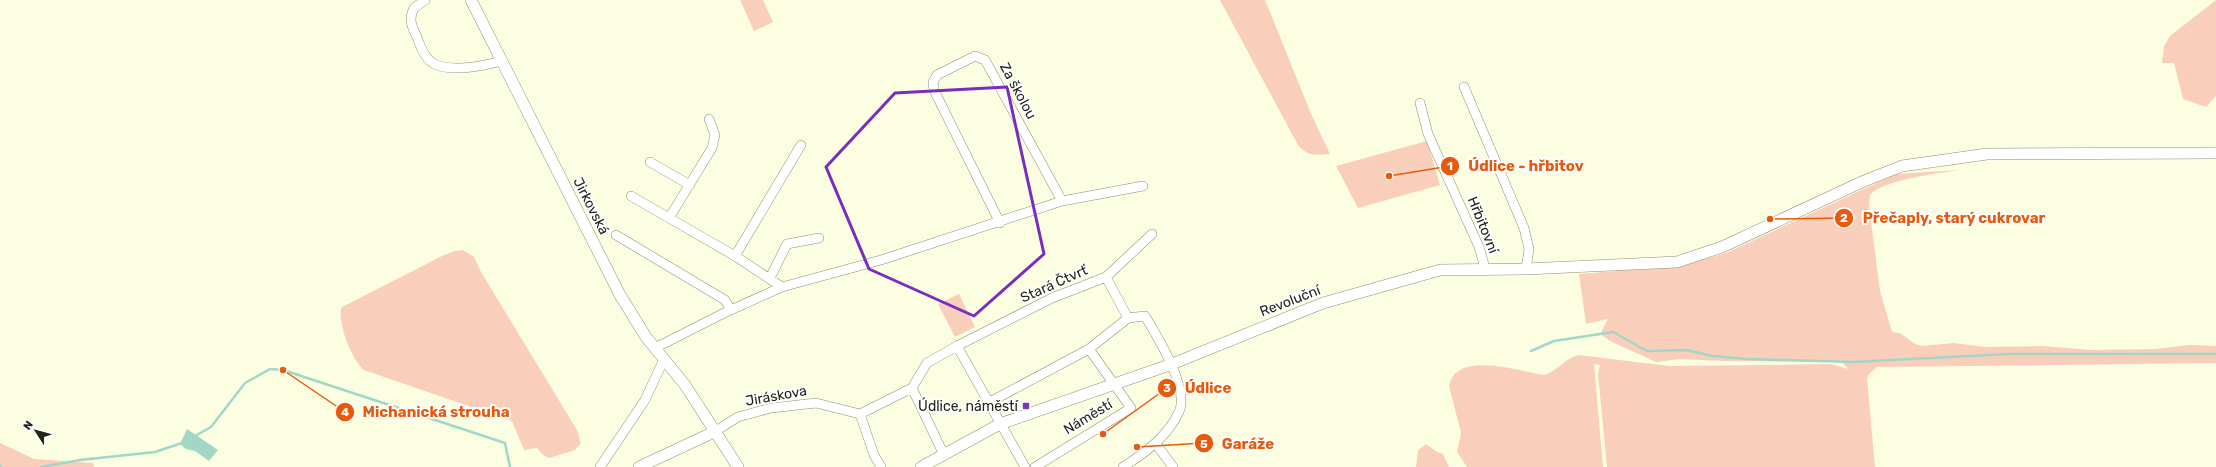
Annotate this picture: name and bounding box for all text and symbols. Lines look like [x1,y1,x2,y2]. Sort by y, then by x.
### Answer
street label: Za školou [996,60,1040,122]
callout: Údlice - hřbitov [1440,152,1591,179]
text: Údlice - hřbitov [1468,157,1584,175]
text: 1 [1447,159,1453,173]
street label: Jirkovská [569,175,613,237]
street label: Hřbitovní [1464,194,1502,257]
callout: Přečaply, starý cukrovar [1834,204,2053,231]
text: Přečaply, starý cukrovar [1863,209,2045,227]
text: 2 [1840,211,1848,225]
street label: Stará Čtvrť [1017,261,1091,306]
street label: Revoluční [1257,281,1323,320]
callout: Údlice [1157,375,1240,402]
text: Údlice [1185,379,1231,397]
text: 3 [1163,381,1171,395]
street label: Jiráskova [744,382,808,410]
street label: Náměstí [1061,396,1116,438]
place label: Údlice, náměstí [918,397,1019,415]
callout: Michanická strouha [335,398,518,425]
marker: Údlice, náměstí [1021,401,1031,411]
text: Michanická strouha [363,403,510,421]
text: 4 [341,405,349,419]
north arrow [16,411,56,451]
text: N [21,418,36,432]
callout: Garáže [1194,430,1282,457]
text: Garáže [1222,435,1274,453]
text: 5 [1200,437,1208,451]

